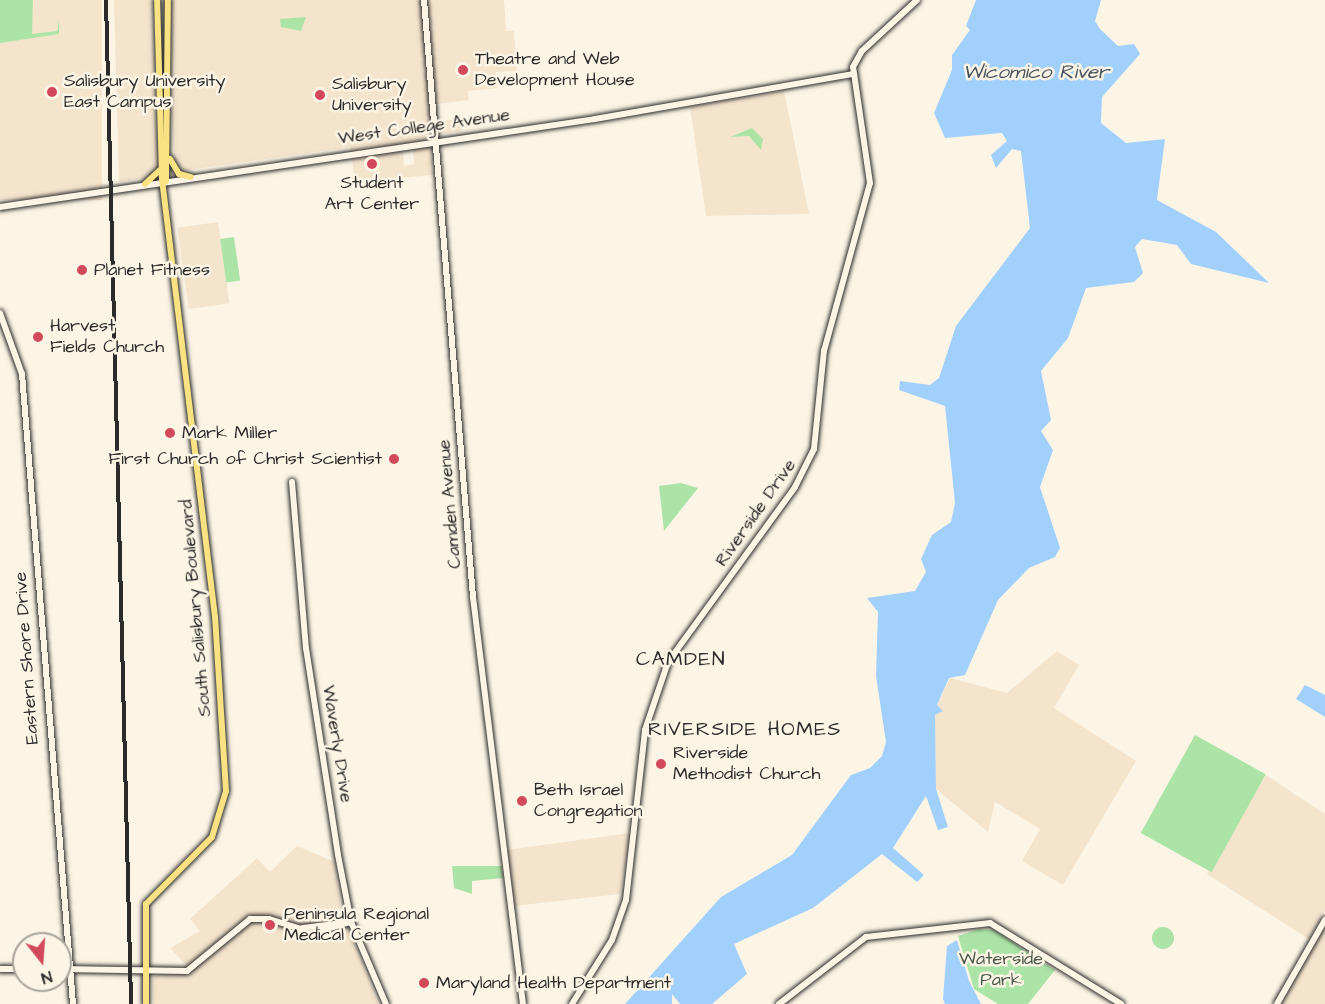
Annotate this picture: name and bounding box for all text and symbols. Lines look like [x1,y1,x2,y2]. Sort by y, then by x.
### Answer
place label: Theatre and Web Development House [475,49,635,92]
water label: Wicomico River [963,60,1109,84]
marker: Theatre and Web Development House [456,63,470,77]
place label: Salisbury University East Campus [64,71,225,113]
place label: Salisbury University [332,74,412,116]
marker: Salisbury University East Campus [45,85,59,99]
marker: Salisbury University [313,88,327,102]
street label: West College Avenue [337,104,511,150]
marker: Student Art Center [365,157,379,171]
place label: Student Art Center [325,173,419,216]
place label: Planet Fitness [94,259,210,281]
marker: Planet Fitness [75,263,89,277]
place label: Harvest Fields Church [50,316,164,358]
marker: Harvest Fields Church [31,330,45,344]
place label: Mark Miller [182,422,277,444]
marker: Mark Miller [163,426,177,440]
street label: Camden Avenue [434,439,466,569]
place label: First Church of Christ Scientist [109,448,382,470]
marker: First Church of Christ Scientist [387,452,401,466]
street label: Riverside Drive [711,455,801,571]
street label: South Salisbury Boulevard [176,498,216,718]
street label: Eastern Shore Drive [10,571,44,745]
district label: CAMDEN [636,647,726,671]
street label: Waverly Drive [317,684,357,804]
district label: RIVERSIDE HOMES [648,717,842,741]
place label: Riverside Methodist Church [673,743,820,786]
marker: Riverside Methodist Church [654,757,668,771]
place label: Beth Israel Congregation [534,780,642,822]
marker: Beth Israel Congregation [515,794,529,808]
place label: Peninsula Regional Medical Center [284,904,429,946]
marker: Peninsula Regional Medical Center [261,916,279,934]
north arrow [12,932,72,992]
park label: Waterside Park [959,949,1043,992]
text: N [39,965,55,989]
place label: Maryland Health Department [436,972,671,994]
marker: Maryland Health Department [417,976,431,990]

